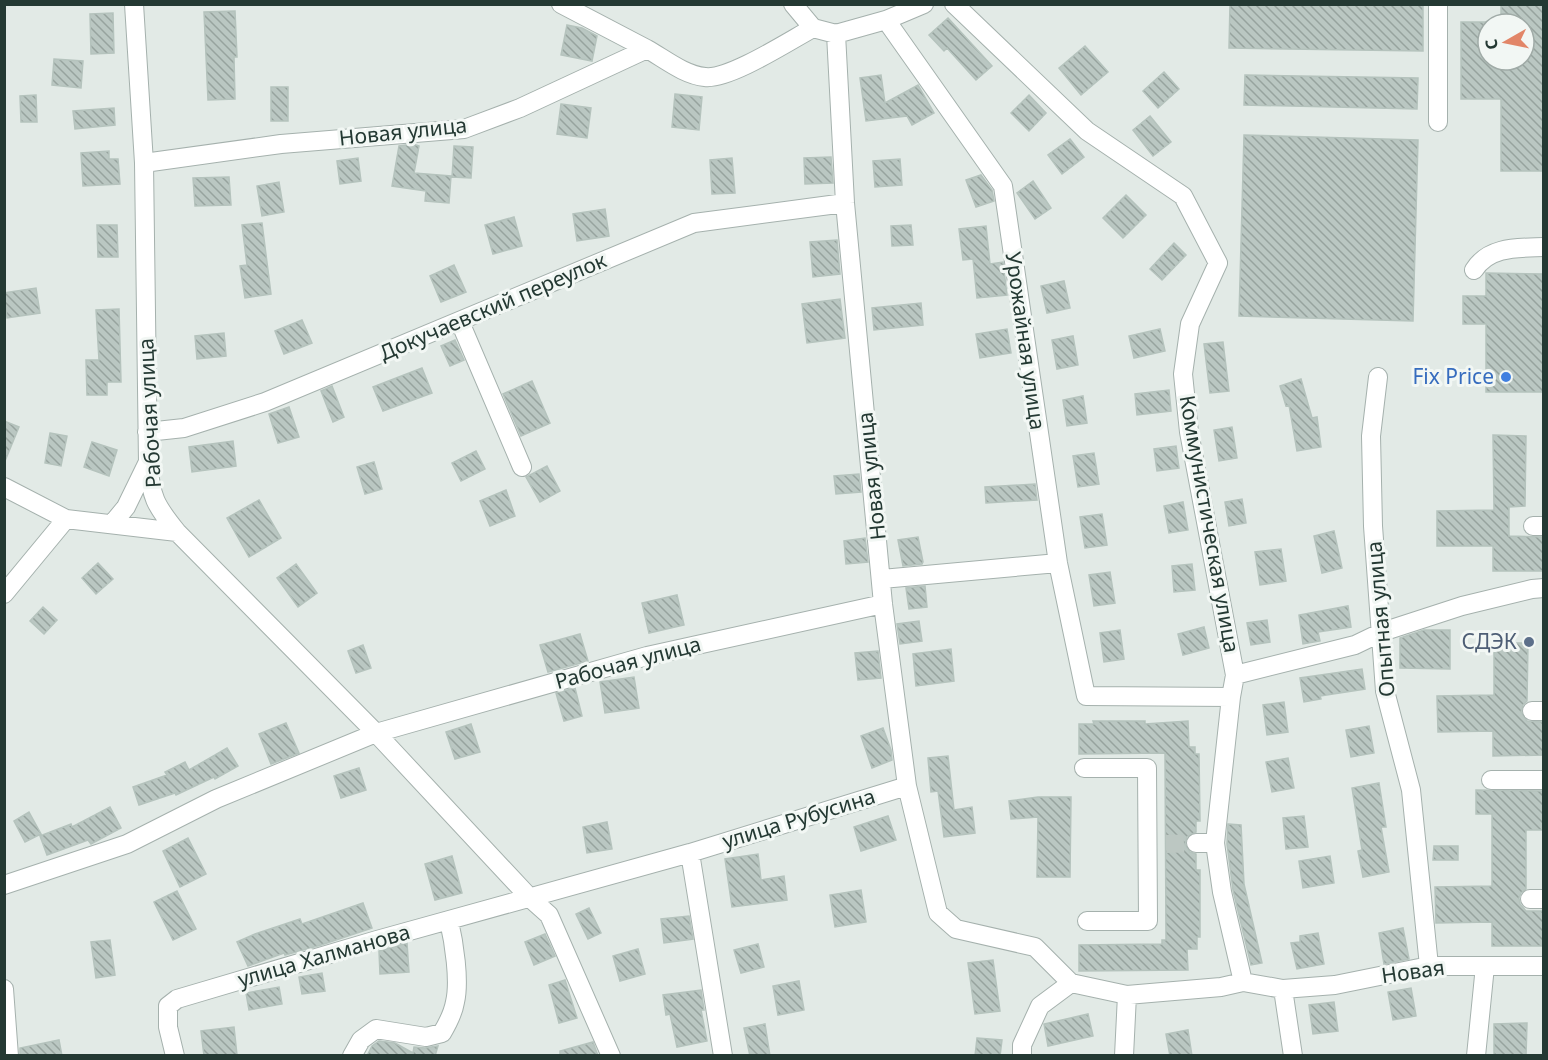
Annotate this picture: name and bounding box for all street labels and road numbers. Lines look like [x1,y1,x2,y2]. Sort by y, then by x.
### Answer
street label: Новая улица [337,110,468,152]
street label: Докучаевский переулок [375,246,610,367]
street label: Урожайная улица [1000,250,1052,432]
street label: Рабочая улица [131,338,167,489]
street label: Коммунистическая улица [1174,393,1246,655]
street label: Новая улица [850,411,892,542]
street label: Опытная улица [1359,540,1401,698]
street label: Рабочая улица [552,629,704,695]
street label: улица Рубусина [719,782,879,855]
street label: улица Халманова [234,917,413,993]
street label: Новая [1379,953,1446,989]

